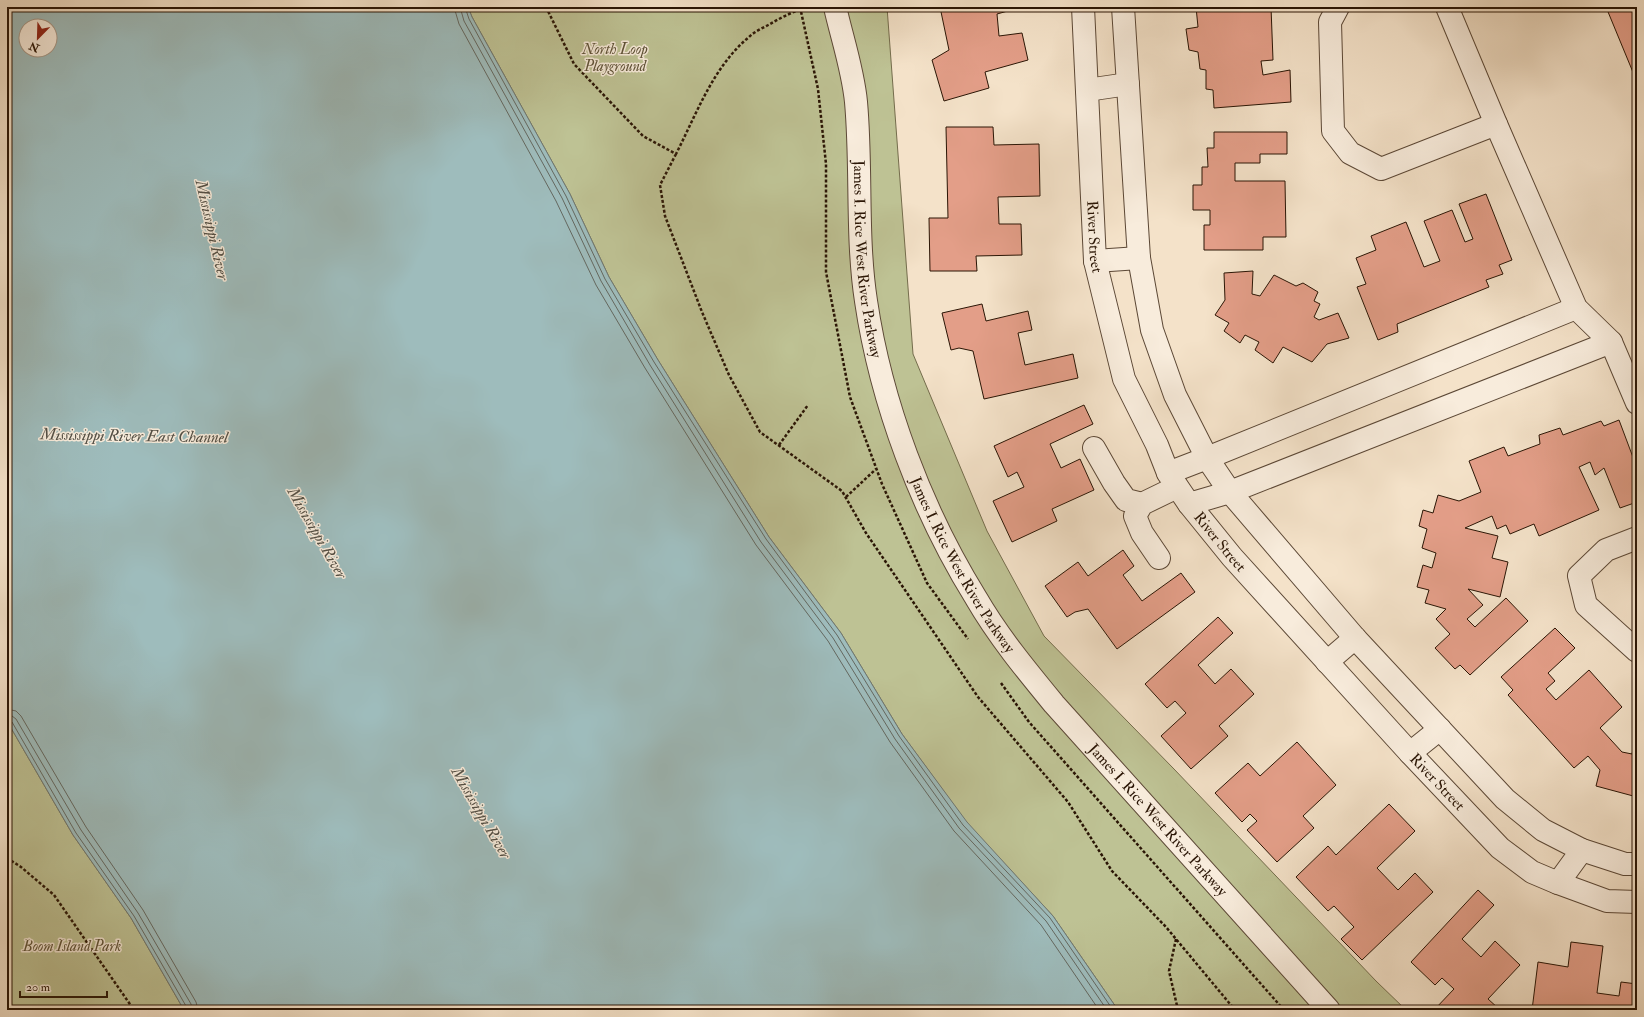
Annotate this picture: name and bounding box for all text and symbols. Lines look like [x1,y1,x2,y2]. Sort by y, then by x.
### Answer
north arrow [18,18,58,58]
text: N [26,38,42,55]
park label: North Loop Playground [581,40,648,76]
street label: James I. Rice West River Parkway [848,159,886,360]
water label: Mississippi River [191,177,234,283]
street label: River Street [1083,200,1107,275]
water label: Mississippi River East Channel [39,424,229,448]
street label: James I. Rice West River Parkway [905,473,1020,657]
water label: Mississippi River [282,483,352,583]
street label: River Street [1190,508,1250,576]
street label: James I. Rice West River Parkway [1083,739,1232,900]
street label: River Street [1406,749,1469,815]
water label: Mississippi River [446,763,516,863]
park label: Boom Island Park [22,937,121,956]
scale bar [20,973,107,999]
text: 20 m [26,980,51,995]

